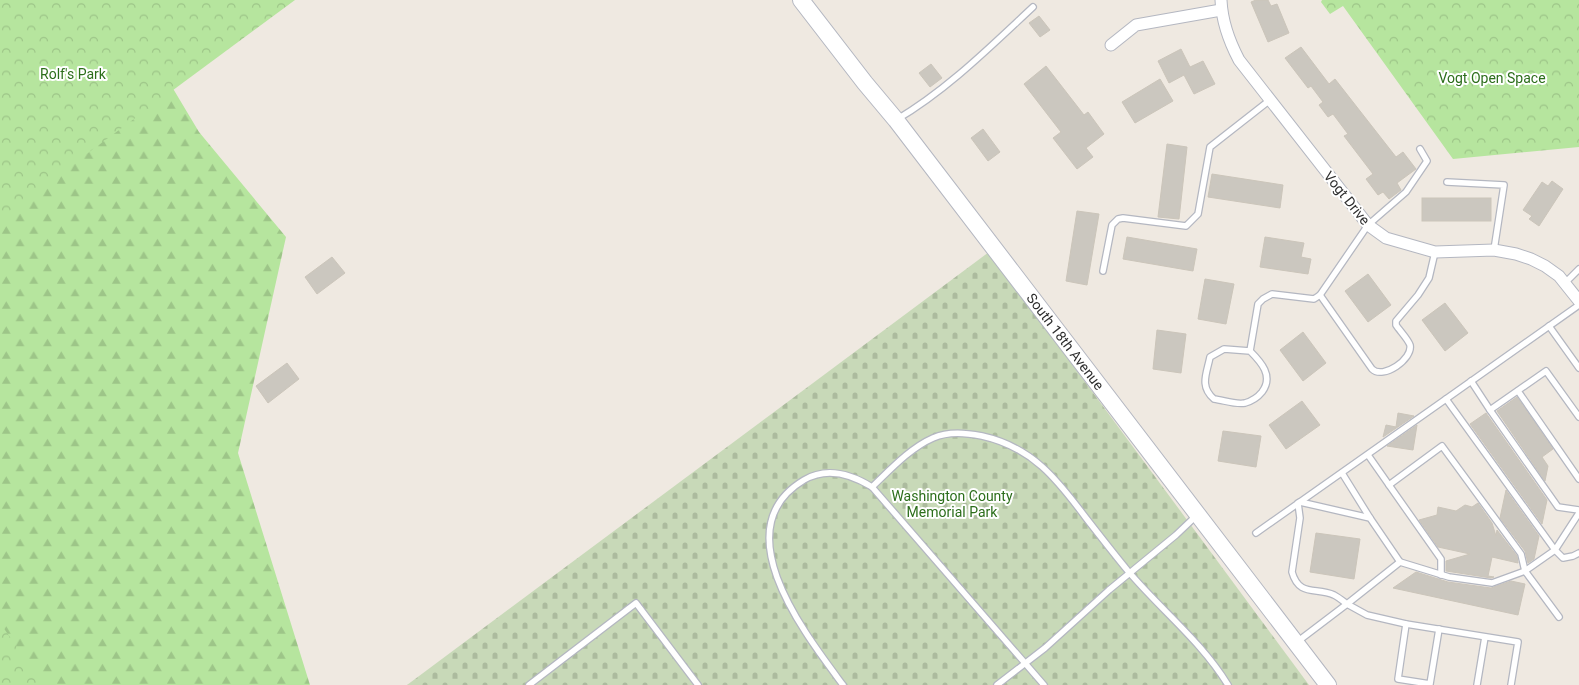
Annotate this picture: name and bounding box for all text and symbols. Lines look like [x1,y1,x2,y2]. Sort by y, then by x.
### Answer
park label: Rolf's Park [40,66,107,82]
park label: Vogt Open Space [1438,70,1546,86]
street label: Vogt Drive [1321,168,1373,228]
street label: South 18th Avenue [1023,290,1107,393]
park label: Washington County Memorial Park [891,488,1013,520]

